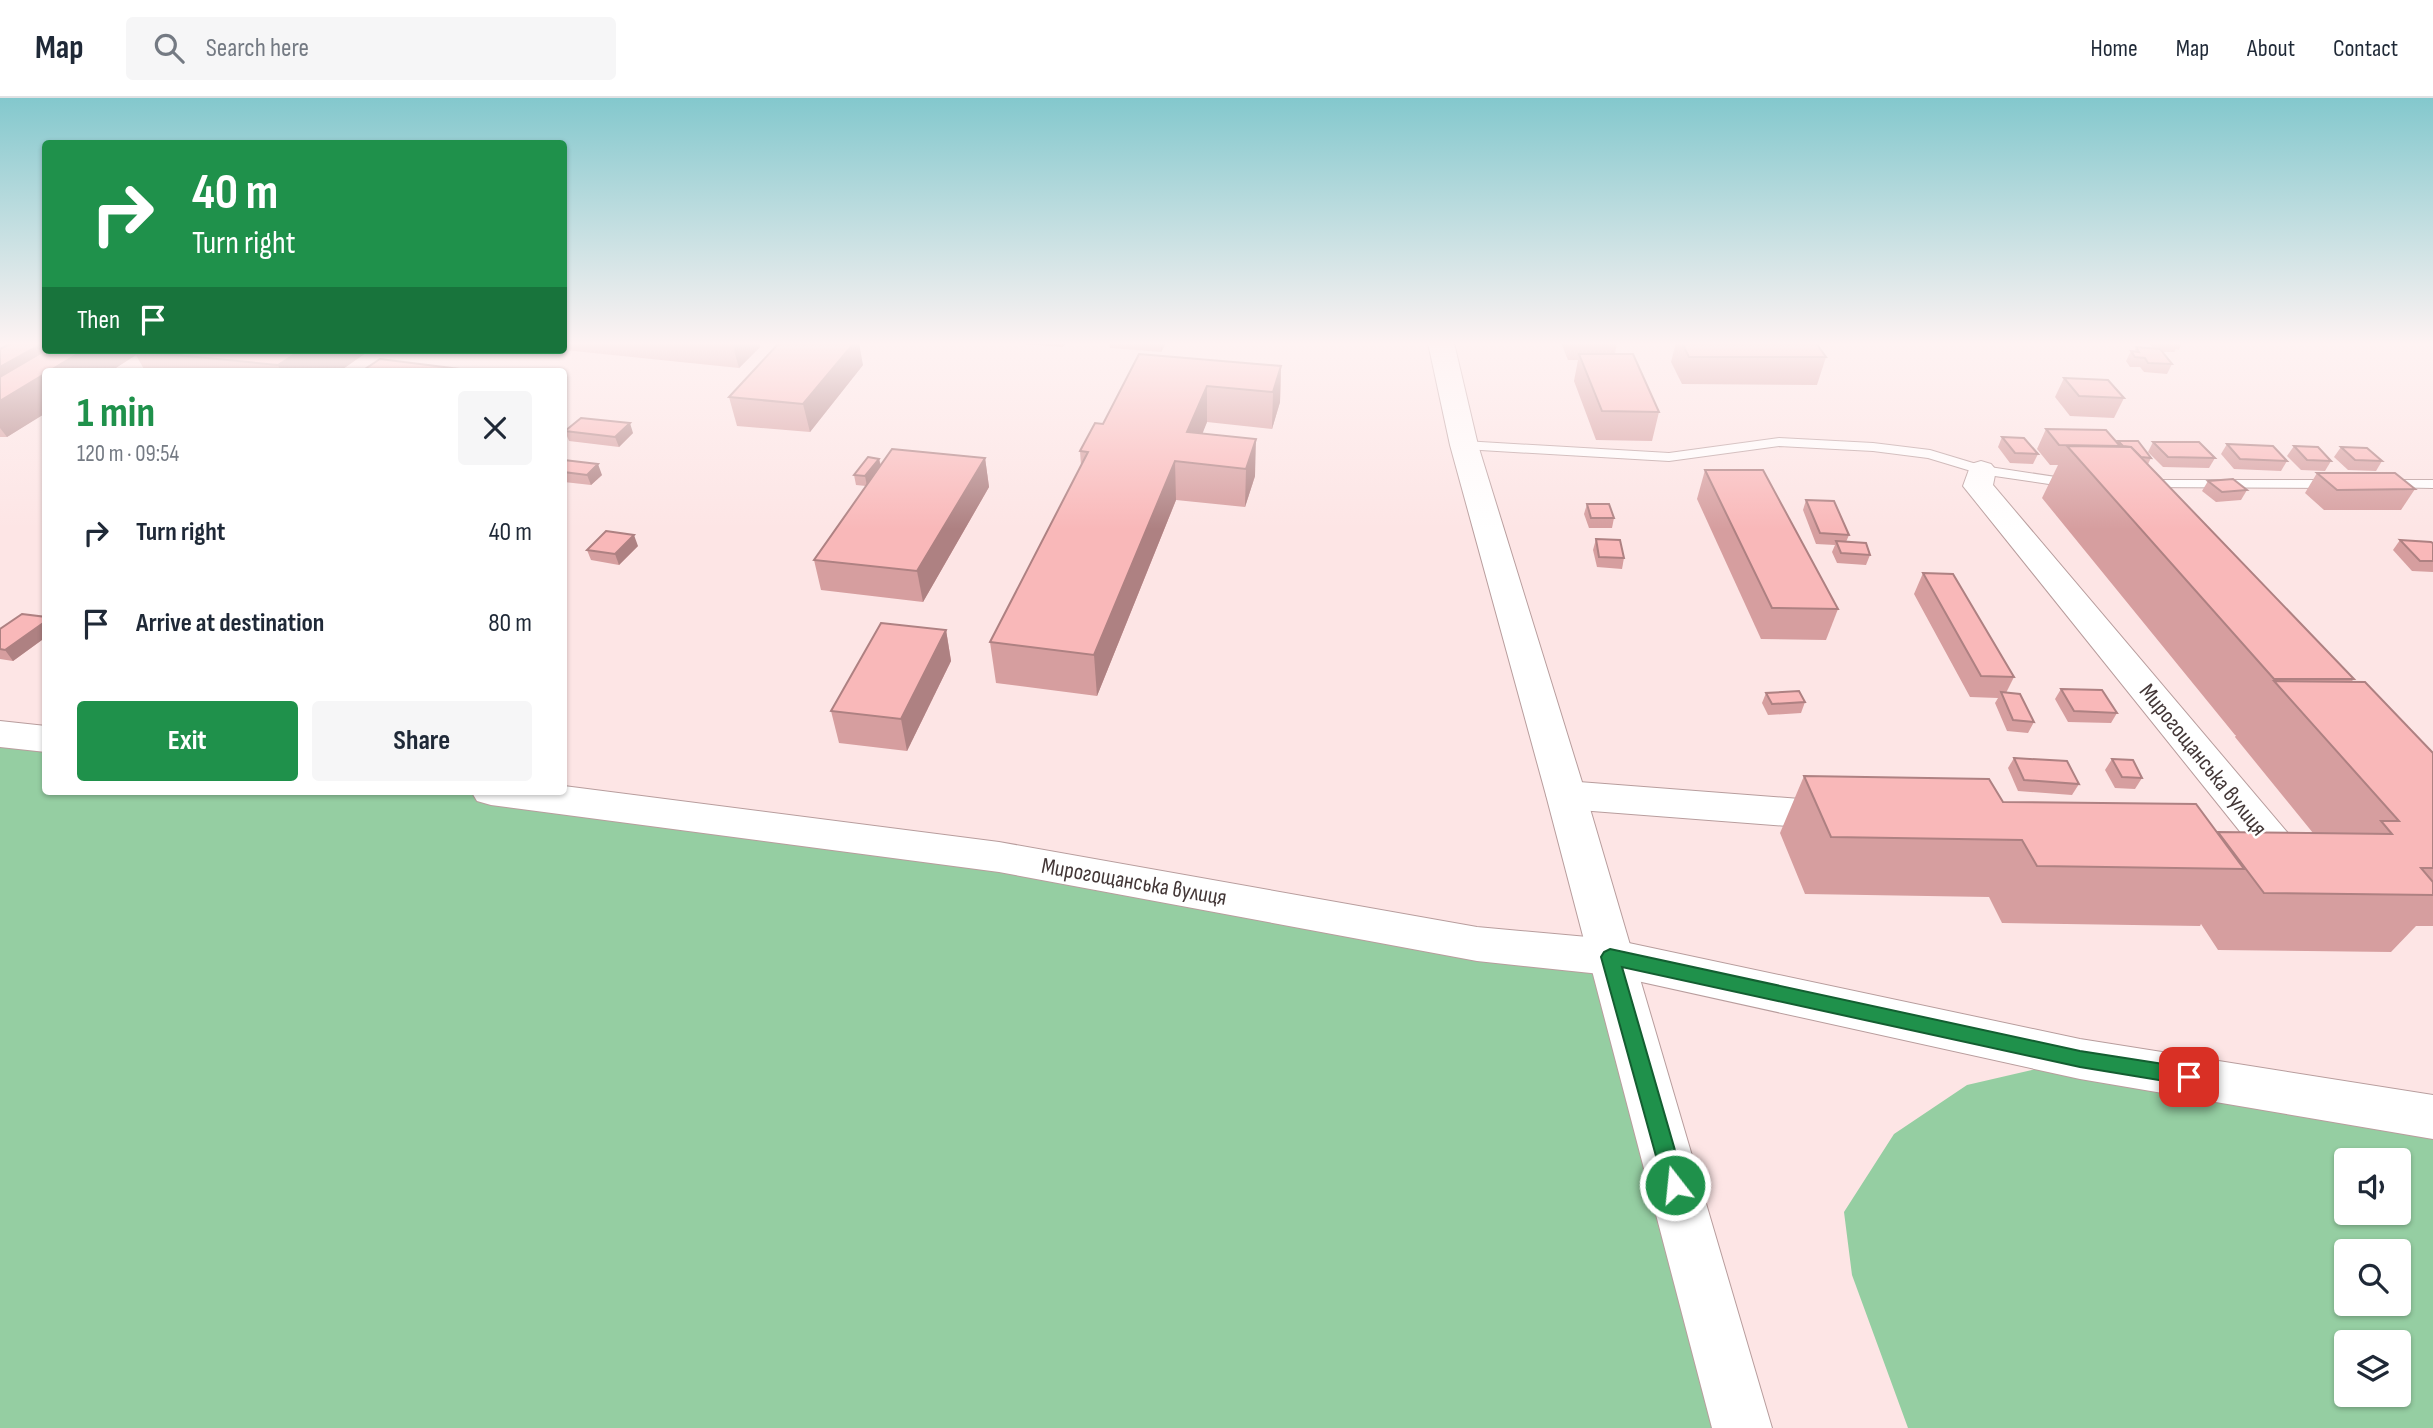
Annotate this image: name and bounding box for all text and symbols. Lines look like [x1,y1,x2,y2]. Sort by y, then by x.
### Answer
search box [126,17,616,80]
text: Map [35,28,84,68]
icon: search [150,29,188,67]
text: Search here [206,33,309,64]
text: Home [2090,34,2138,63]
text: Map [2176,34,2209,63]
text: About [2247,34,2295,63]
text: Contact [2333,34,2398,63]
text: 40 m [192,164,278,223]
icon: right [77,168,168,259]
text: Turn right [192,224,296,263]
icon: arrive [134,301,172,339]
text: Then [77,305,120,336]
text: 1 min [77,388,155,439]
button: close [458,391,532,465]
text: 120 m · 09:54 [77,440,179,468]
icon: right [77,514,115,552]
text: Turn right [136,517,225,548]
text: 40 m [489,517,532,548]
icon: arrive [77,605,115,643]
text: Arrive at destination [136,608,324,639]
text: 80 m [488,608,532,639]
street label: Мирогощанська вулиця [2133,678,2273,842]
button: Exit [77,701,298,781]
button: Share [312,701,532,781]
street label: Мирогощанська вулиця [1039,852,1229,912]
pin [2159,1047,2219,1107]
icon: arrive [2170,1058,2208,1096]
position arrow [1638,1148,1712,1222]
map controls [2334,1148,2411,1407]
button: sound [2334,1148,2411,1225]
button: search [2334,1239,2411,1316]
button: layers [2334,1330,2411,1407]

